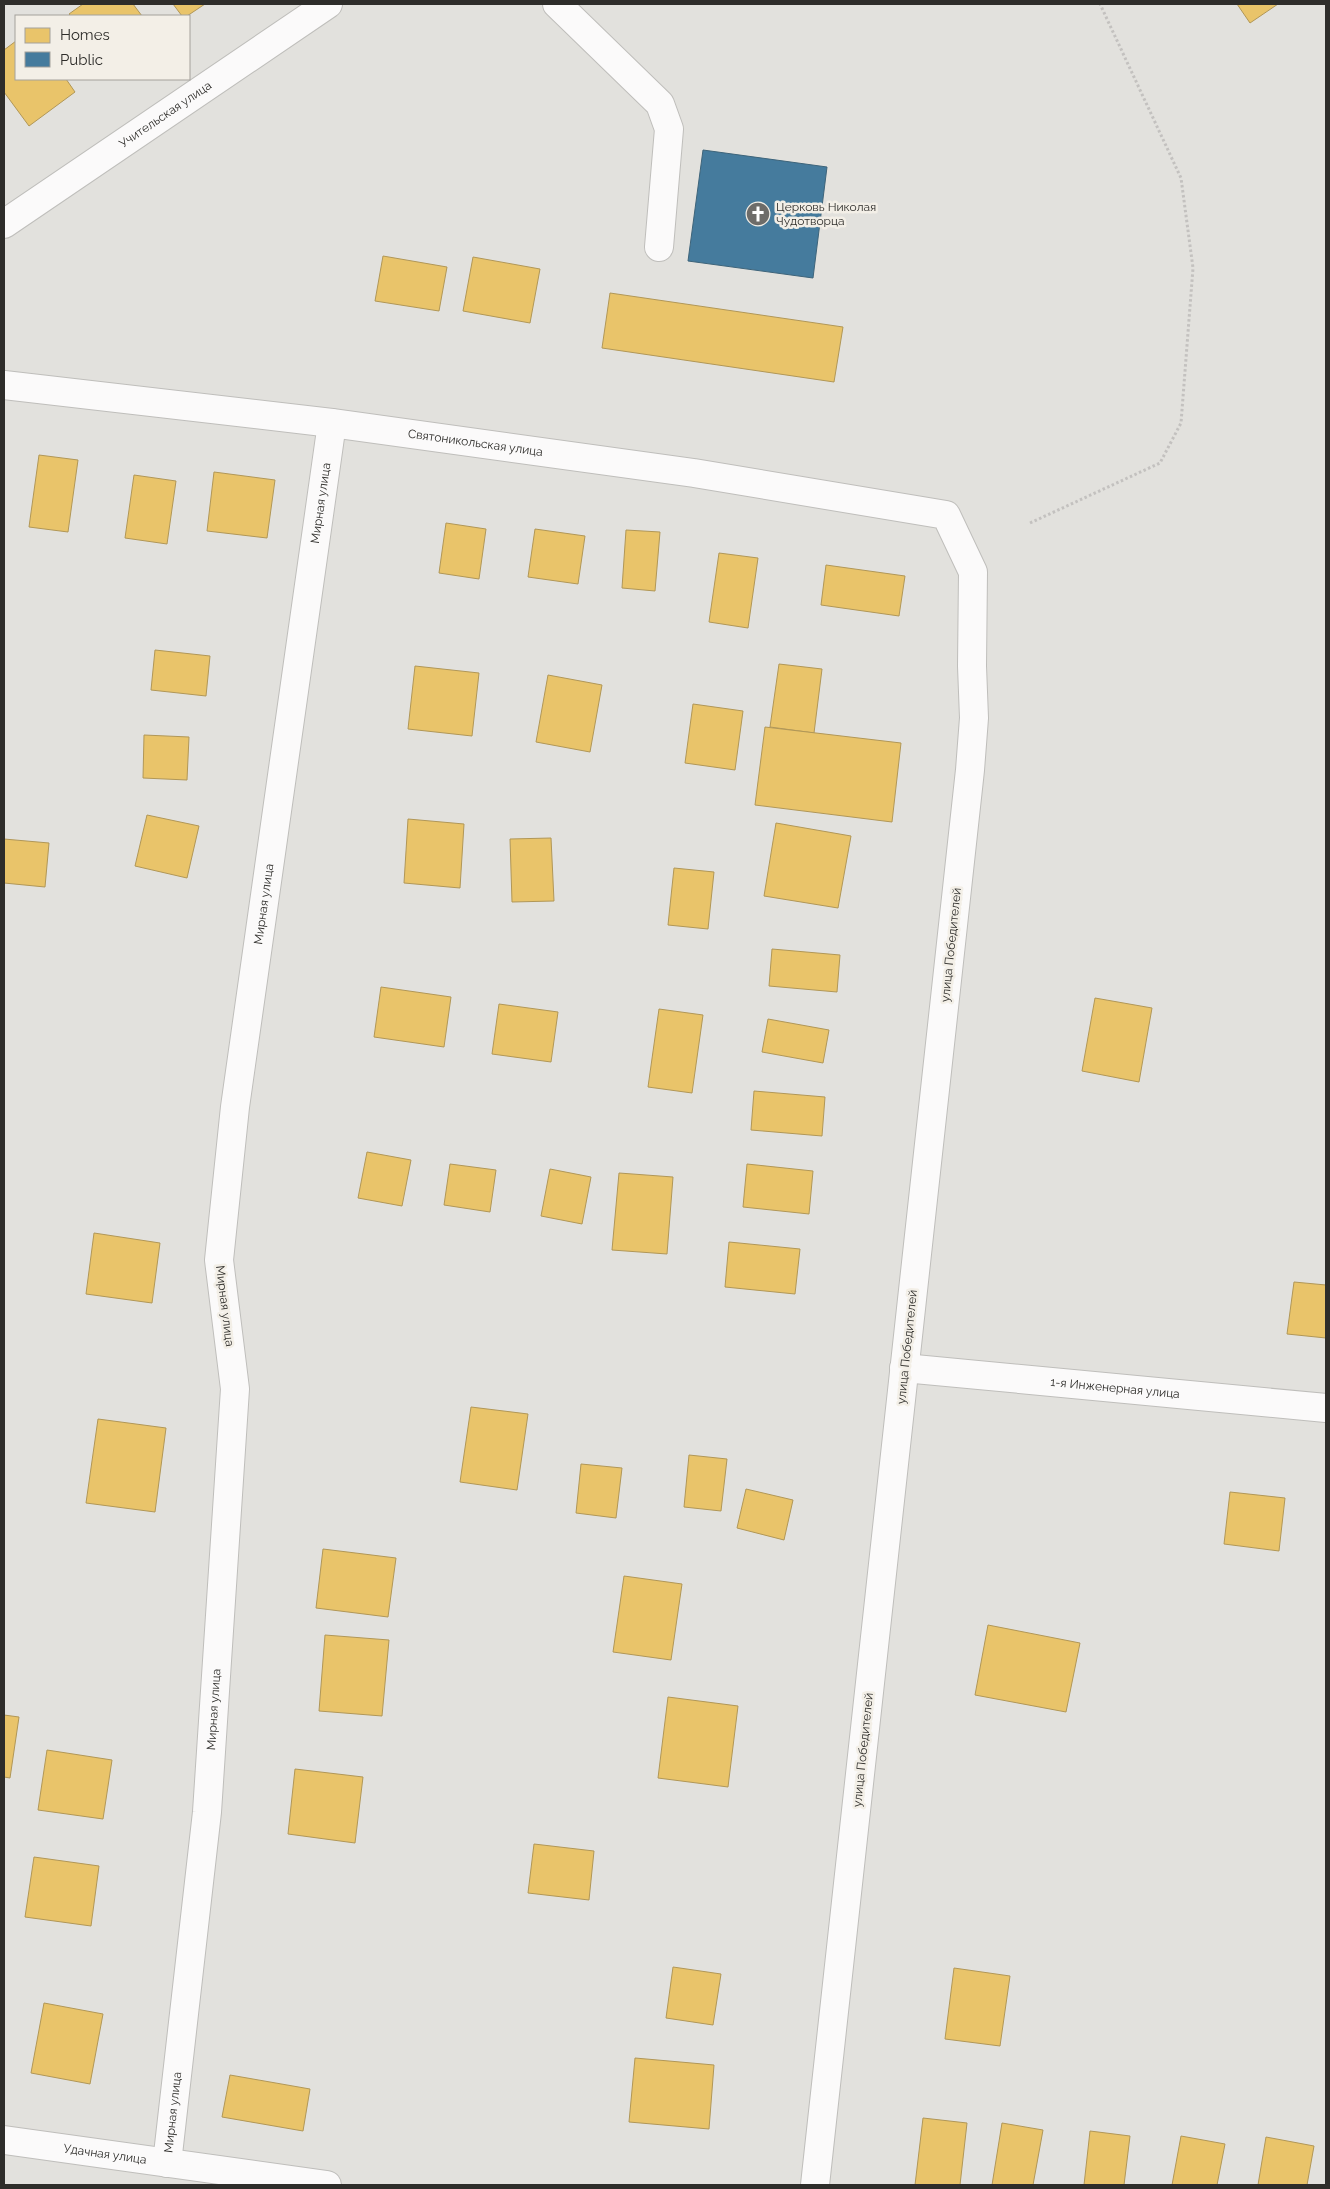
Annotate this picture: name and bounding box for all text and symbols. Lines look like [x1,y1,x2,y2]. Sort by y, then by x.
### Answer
legend [15,15,190,80]
text: Homes [60,26,110,44]
text: Public [60,51,103,69]
street label: Учительская улица [117,78,214,151]
place label: Церковь Николая Чудотворца [776,200,876,228]
church icon: Церковь Николая Чудотворца [745,201,771,227]
street label: Святоникольская улица [407,427,544,459]
street label: Мирная улица [308,462,333,544]
street label: Мирная улица [251,863,276,945]
street label: улица Победителей [938,887,964,1003]
street label: Мирная улица [213,1265,237,1347]
street label: улица Победителей [894,1289,920,1405]
street label: 1-я Инженерная улица [1050,1375,1180,1401]
street label: Мирная улица [204,1668,223,1751]
street label: улица Победителей [850,1692,876,1808]
street label: Мирная улица [161,2071,184,2154]
street label: Удачная улица [63,2141,147,2167]

